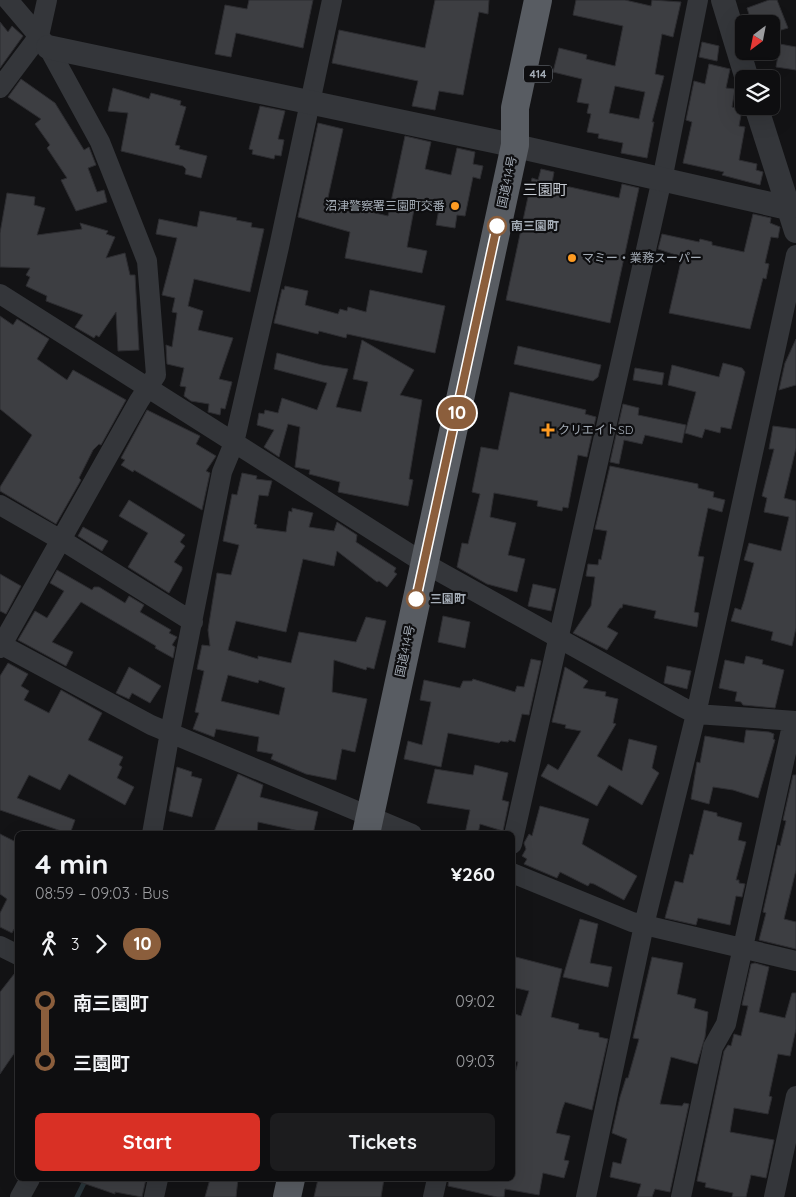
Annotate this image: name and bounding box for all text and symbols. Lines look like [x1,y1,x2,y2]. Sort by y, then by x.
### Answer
north arrow [735,15,780,60]
map controls [735,15,780,115]
road number: 414 [524,66,552,82]
button: layers [735,70,780,115]
street label: 国道414号 [494,154,519,209]
district label: 三園町 [522,180,568,199]
place label: 沼津警察署三園町交番 [325,198,445,213]
marker: 沼津警察署三園町交番 [449,200,461,212]
marker: 南三園町 [487,216,507,236]
place label: 南三園町 [511,218,559,233]
place label: マミー・業務スーパー [582,250,702,265]
marker: マミー・業務スーパー [566,252,578,264]
line badge: 10 [434,397,480,429]
text: 10 [448,401,466,424]
place label: クリエイトSD [558,422,634,437]
marker: クリエイトSD [542,424,554,436]
marker: 三園町 [406,589,426,609]
place label: 三園町 [430,591,466,606]
street label: 国道414号 [392,623,417,678]
text: 4 min [35,846,108,881]
text: ¥260 [451,862,495,886]
text: 08:59 – 09:03 · Bus [35,883,169,903]
icon: walk [35,930,63,958]
icon: forward [87,930,115,958]
text: 10 [133,932,151,955]
text: 3 [71,934,79,954]
text: 南三園町 [73,991,149,1015]
text: 09:02 [455,991,495,1011]
text: 三園町 [73,1051,130,1075]
text: 09:03 [456,1051,495,1071]
button: Start [35,1113,260,1171]
button: Tickets [270,1113,495,1171]

